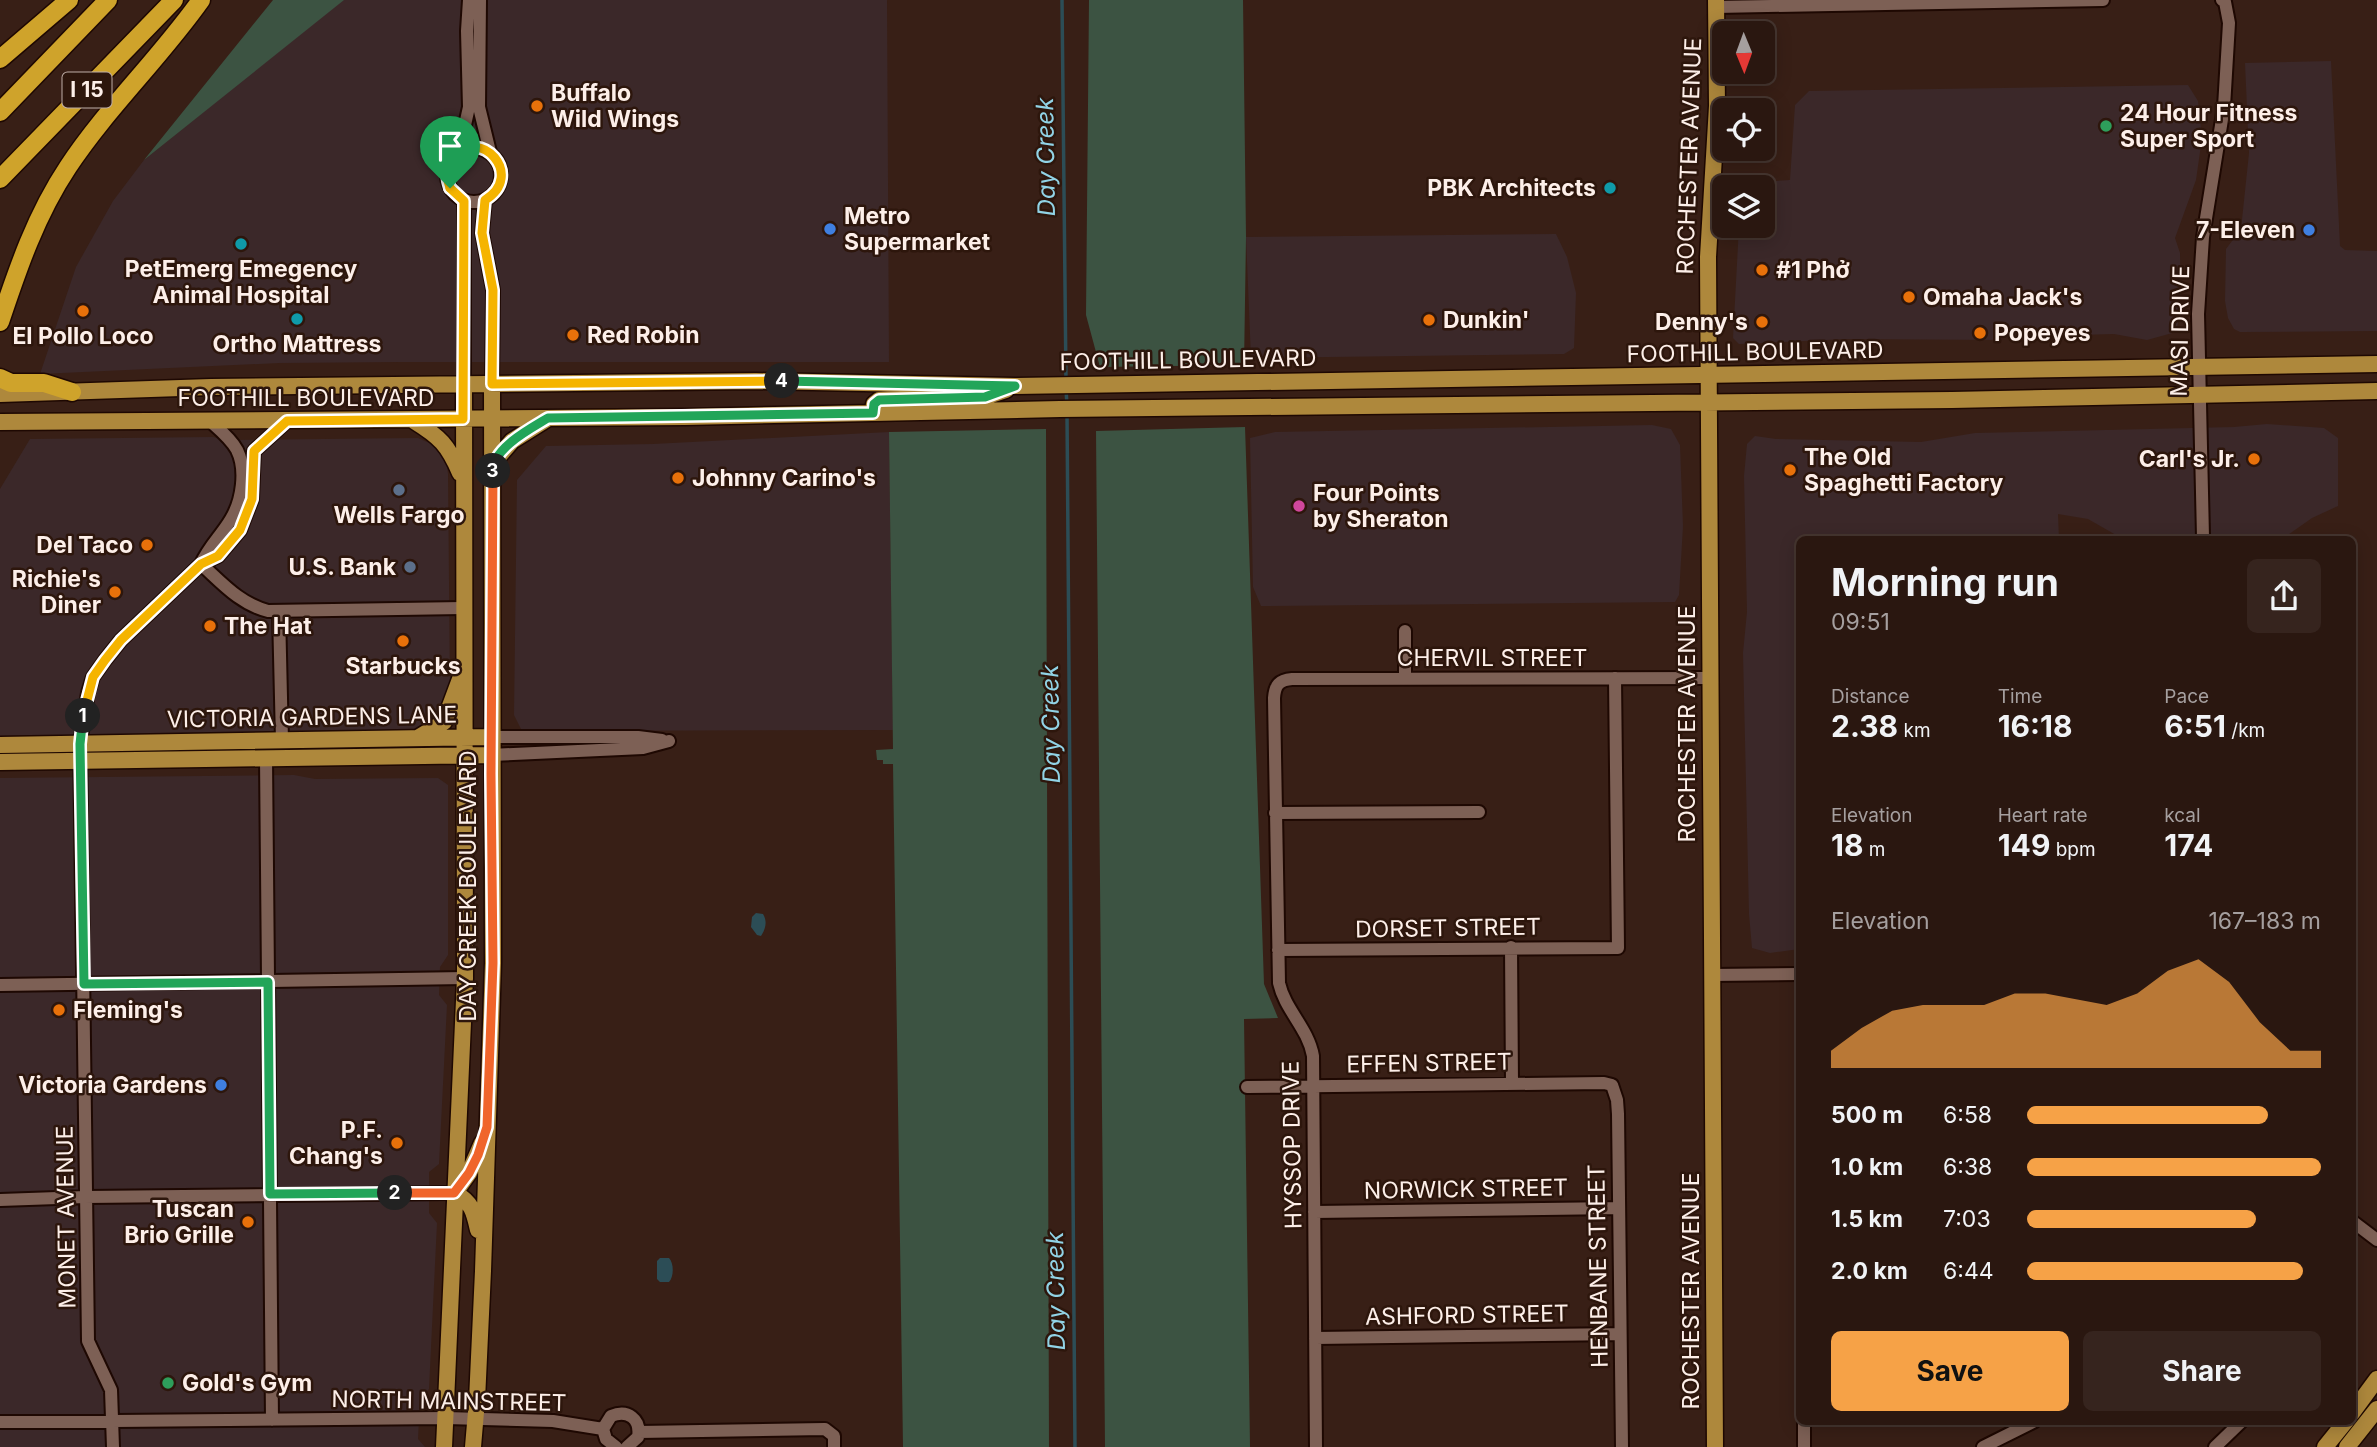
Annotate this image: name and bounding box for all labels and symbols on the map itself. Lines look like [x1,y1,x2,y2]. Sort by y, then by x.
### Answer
north arrow [1712,21,1774,84]
street label: ROCHESTER AVENUE [1671,37,1707,275]
road number: I 15 [62,72,112,108]
place label: Buffalo Wild Wings [551,79,679,133]
water label: Day Creek [1030,96,1061,217]
marker: Buffalo Wild Wings [529,98,545,114]
place label: 24 Hour Fitness Super Sport [2120,99,2298,153]
pin [420,116,480,188]
marker: 24 Hour Fitness Super Sport [2098,118,2114,134]
place label: PBK Architects [1427,174,1596,202]
marker: PBK Architects [1602,180,1618,196]
place label: Metro Supermarket [844,202,991,256]
place label: 7-Eleven [2196,216,2295,244]
marker: Metro Supermarket [822,221,838,237]
marker: 7-Eleven [2301,222,2317,238]
marker: PetEmerg Emegency Animal Hospital [233,236,249,252]
place label: PetEmerg Emegency Animal Hospital [125,255,357,309]
place label: #1 Phở [1776,256,1850,284]
marker: #1 Phở [1754,262,1770,278]
street label: MASI DRIVE [2165,265,2195,397]
place label: Omaha Jack's [1923,283,2082,311]
marker: Omaha Jack's [1901,289,1917,305]
marker: El Pollo Loco [75,303,91,319]
place label: Dunkin' [1443,306,1529,334]
place label: Denny's [1655,308,1748,336]
marker: Ortho Mattress [289,311,305,327]
marker: Dunkin' [1421,312,1437,328]
marker: Denny's [1754,314,1770,330]
place label: Popeyes [1994,319,2091,347]
place label: Red Robin [587,321,699,349]
place label: El Pollo Loco [12,322,154,350]
marker: Popeyes [1972,325,1988,341]
marker: Red Robin [565,327,581,343]
place label: Ortho Mattress [213,330,382,358]
street label: FOOTHILL BOULEVARD [1626,336,1884,368]
street label: FOOTHILL BOULEVARD [1059,344,1317,376]
pin: 4 [764,364,800,398]
street label: FOOTHILL BOULEVARD [178,384,434,412]
place label: The Old Spaghetti Factory [1804,443,2003,497]
place label: Carl's Jr. [2139,445,2240,473]
marker: Carl's Jr. [2246,451,2262,467]
pin: 3 [476,454,510,489]
marker: The Old Spaghetti Factory [1782,462,1798,478]
place label: Johnny Carino's [692,464,876,492]
marker: Johnny Carino's [670,470,686,486]
place label: Four Points by Sheraton [1313,479,1448,533]
marker: Wells Fargo [391,482,407,498]
marker: Four Points by Sheraton [1291,498,1307,514]
place label: Wells Fargo [333,501,465,529]
place label: Del Taco [36,531,133,559]
marker: Del Taco [139,537,155,553]
place label: U.S. Bank [289,553,397,581]
marker: U.S. Bank [402,559,418,575]
place label: Richie's Diner [12,565,101,619]
marker: Richie's Diner [107,584,123,600]
street label: ROCHESTER AVENUE [1673,605,1701,843]
place label: The Hat [224,612,312,640]
marker: The Hat [202,618,218,634]
marker: Starbucks [395,633,411,649]
street label: CHERVIL STREET [1397,644,1587,672]
place label: Starbucks [345,652,461,680]
water label: Day Creek [1035,663,1066,784]
pin: 1 [66,698,100,734]
street label: VICTORIA GARDENS LANE [167,700,457,734]
street label: DAY CREEK BOULEVARD [454,750,482,1022]
street label: DORSET STREET [1355,912,1541,944]
place label: Fleming's [73,996,183,1024]
marker: Fleming's [51,1002,67,1018]
street label: EFFEN STREET [1346,1048,1512,1078]
street label: HYSSOP DRIVE [1277,1061,1307,1229]
place label: Victoria Gardens [18,1071,207,1099]
marker: Victoria Gardens [213,1077,229,1093]
place label: P.F. Chang's [289,1116,383,1170]
street label: MONET AVENUE [50,1125,82,1309]
marker: P.F. Chang's [389,1135,405,1151]
street label: HENBANE STREET [1582,1164,1614,1368]
street label: ROCHESTER AVENUE [1677,1172,1705,1410]
street label: NORWICK STREET [1364,1173,1568,1205]
pin: 2 [378,1176,412,1210]
place label: Tuscan Brio Grille [124,1195,234,1249]
marker: Tuscan Brio Grille [240,1214,256,1230]
water label: Day Creek [1040,1230,1071,1351]
street label: ASHFORD STREET [1365,1299,1569,1331]
place label: Gold's Gym [182,1369,312,1397]
marker: Gold's Gym [160,1375,176,1391]
street label: NORTH MAINSTREET [331,1385,567,1417]

